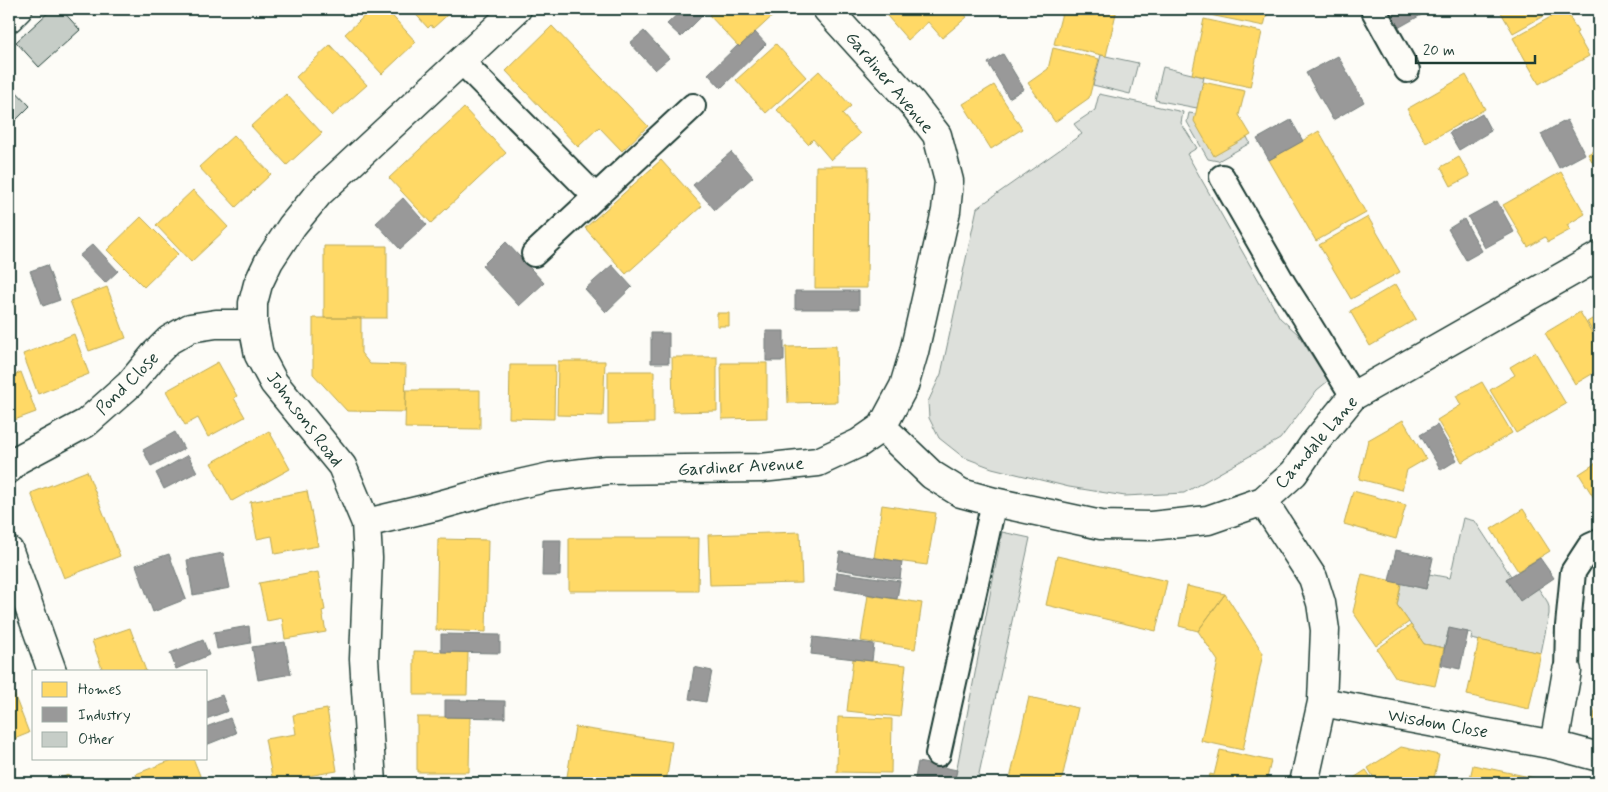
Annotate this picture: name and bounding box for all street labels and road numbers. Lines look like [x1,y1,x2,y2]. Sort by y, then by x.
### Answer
street label: Gardiner Avenue [839,27,939,139]
street label: Pond Close [91,347,165,421]
street label: Johnsons Road [260,367,348,472]
street label: Camdale Lane [1270,391,1364,494]
street label: Gardiner Avenue [677,452,805,482]
street label: Wisdom Close [1386,703,1490,745]

